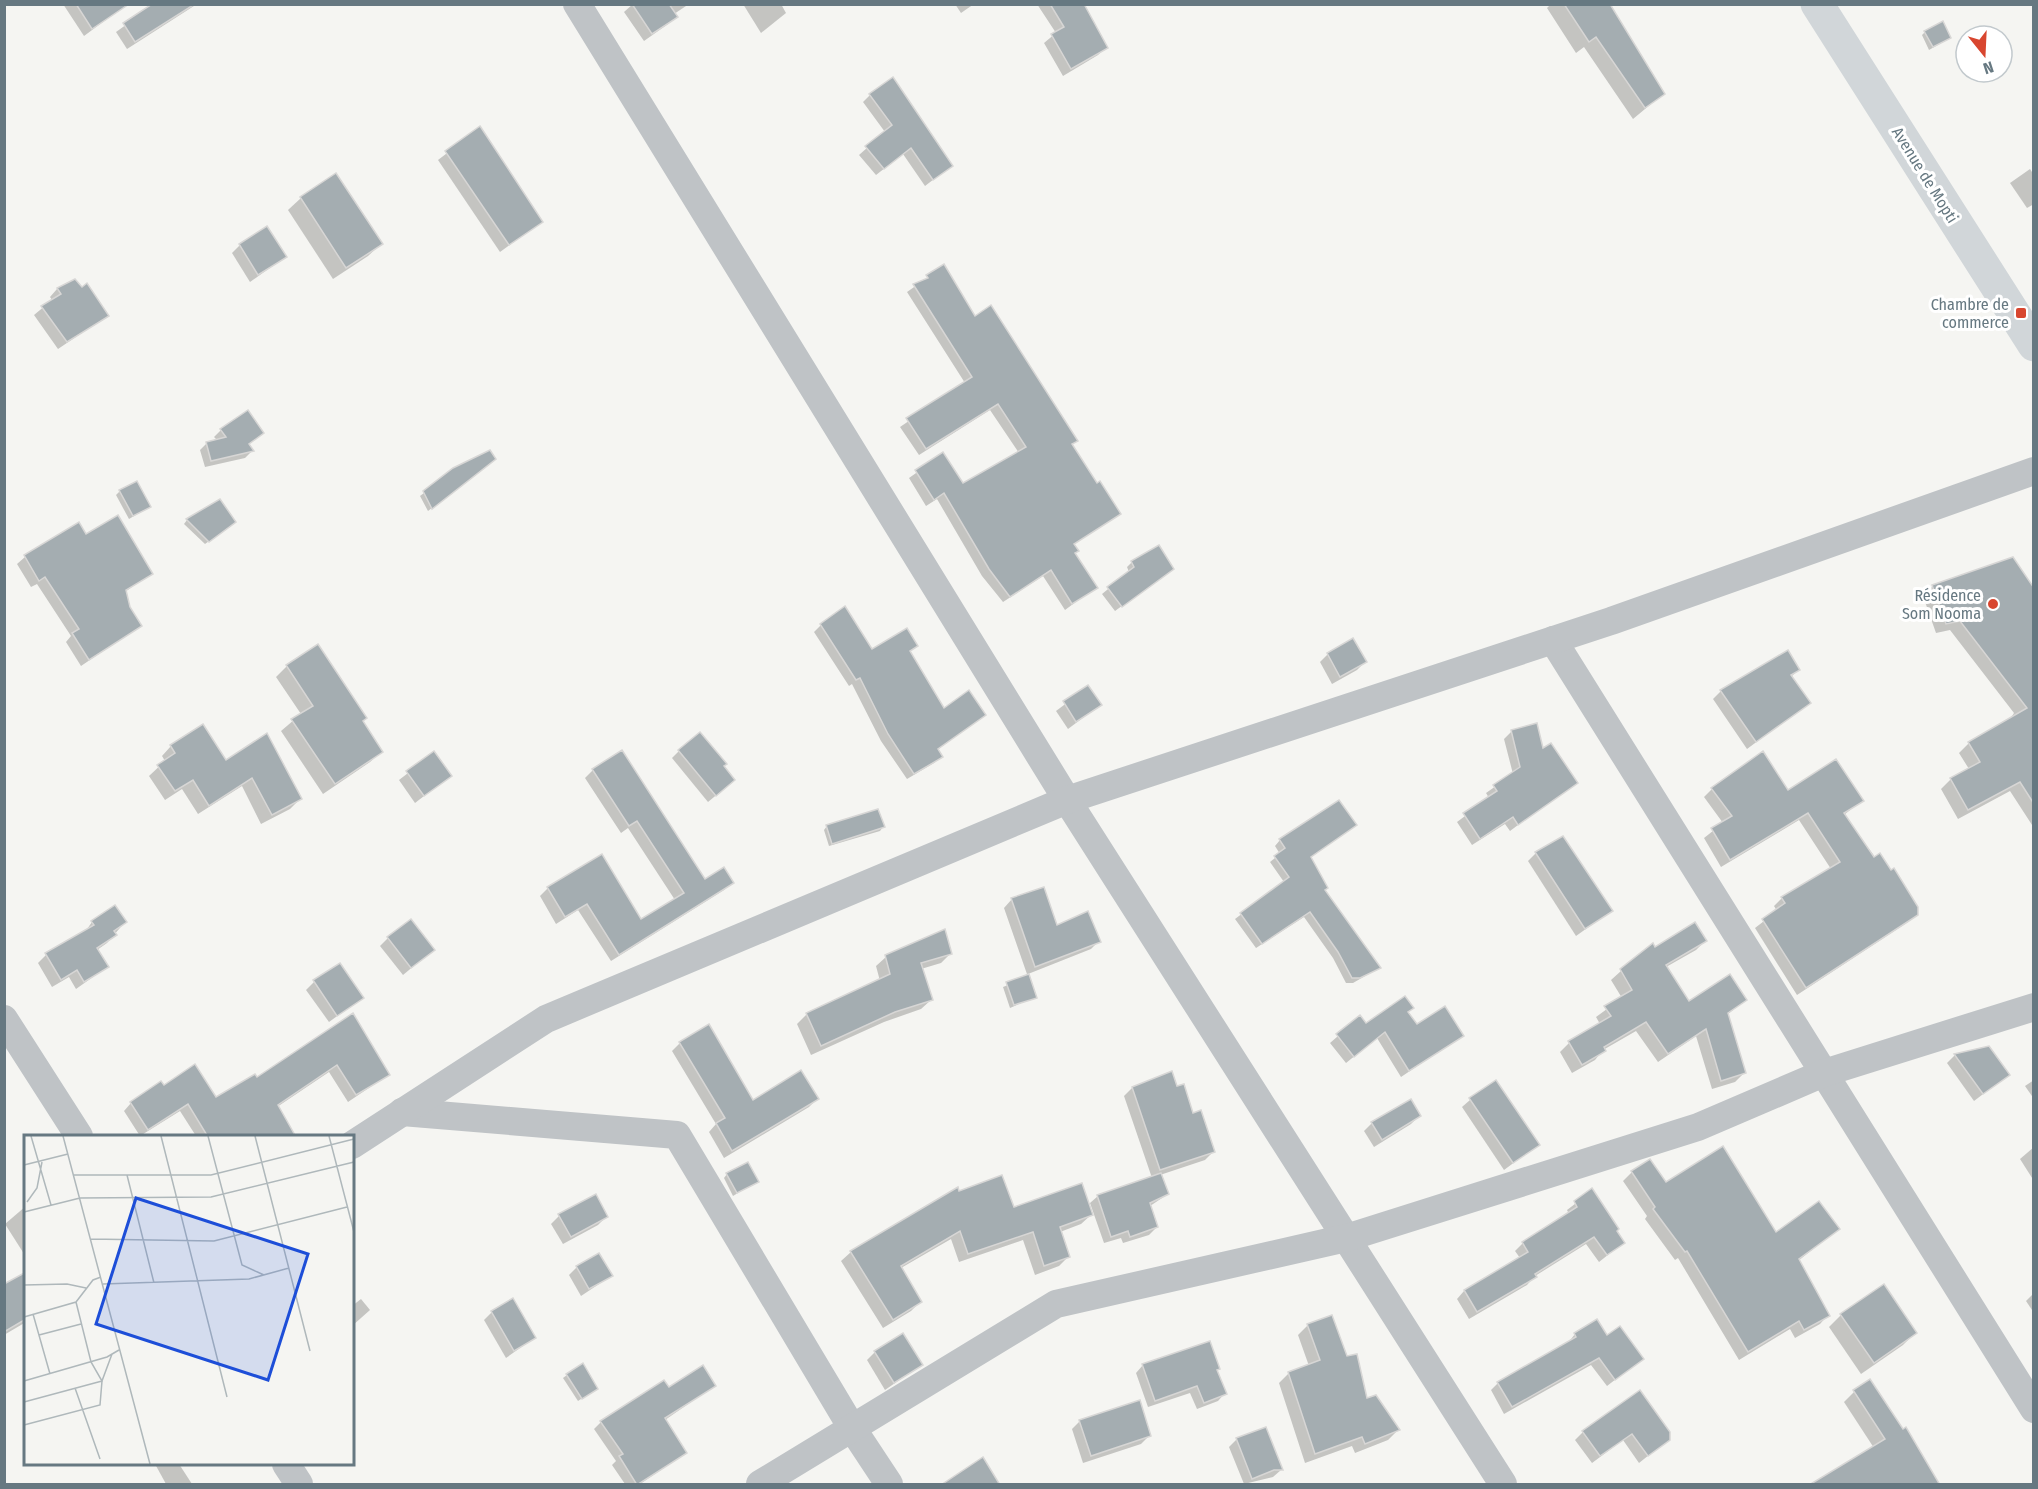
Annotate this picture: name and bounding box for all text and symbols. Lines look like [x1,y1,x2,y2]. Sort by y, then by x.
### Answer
north arrow [1954,24,2014,84]
text: N [1981,57,1996,78]
street label: Avenue de Mopti [1888,123,1962,227]
place label: Chambre de commerce [1931,295,2009,332]
marker: Chambre de commerce [2014,306,2028,320]
place label: Résidence Som Nooma [1902,586,1981,623]
marker: Résidence Som Nooma [1986,597,2000,611]
inset map [24,1135,354,1465]

